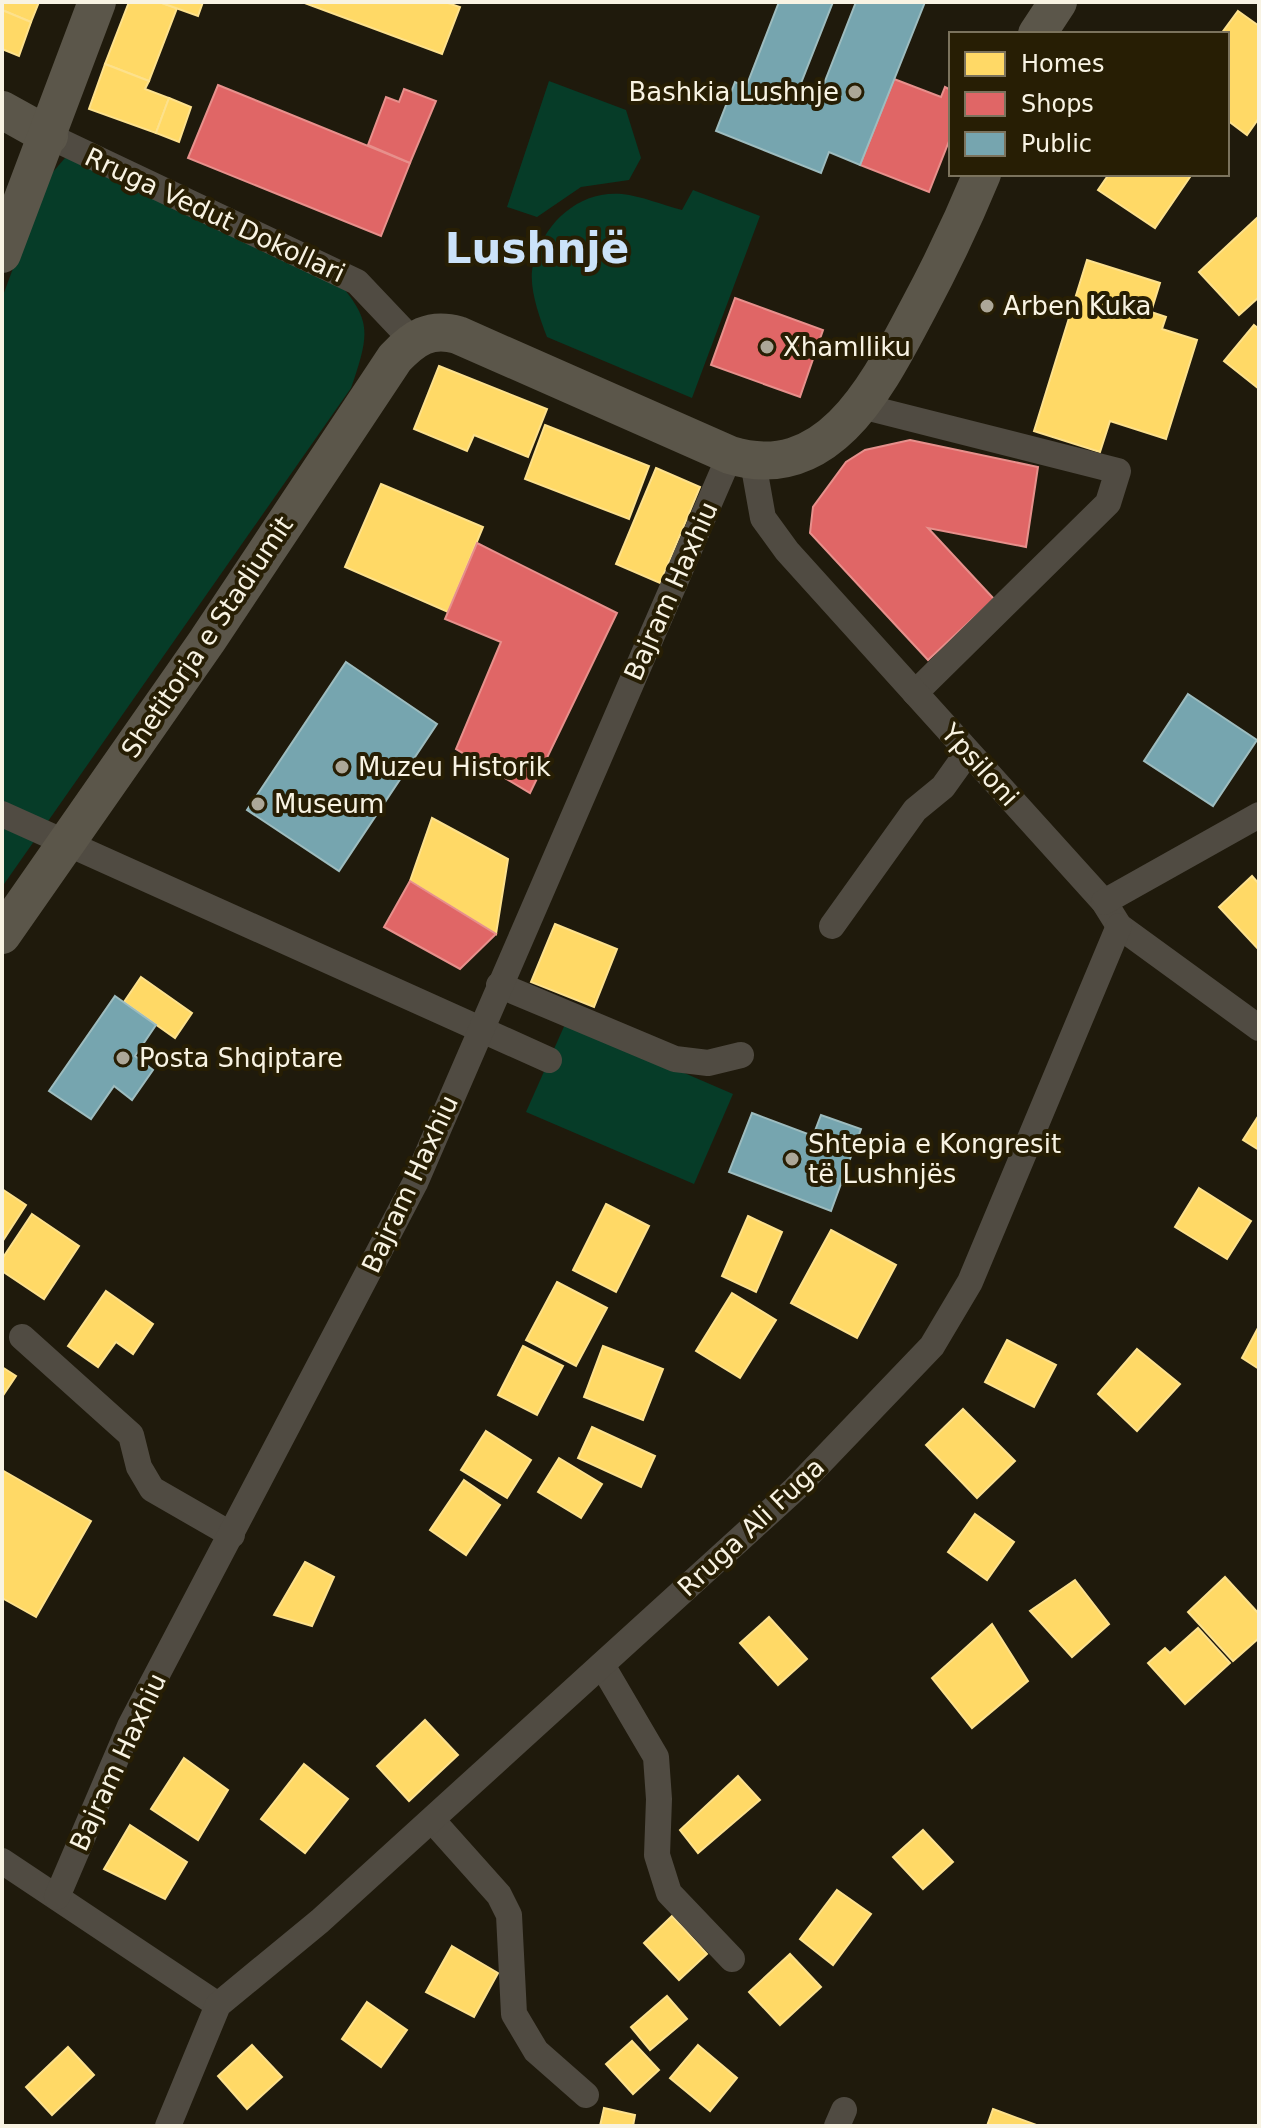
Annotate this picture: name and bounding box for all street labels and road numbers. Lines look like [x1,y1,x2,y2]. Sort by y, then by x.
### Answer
street label: Rruga Vedut Dokollari [80,142,350,288]
street label: Bajram Haxhiu [618,497,724,685]
street label: Shetitorja e Stadiumit [115,511,299,763]
street label: Ypsiloni [935,717,1025,812]
street label: Bajram Haxhiu [356,1091,464,1277]
street label: Rruga Ali Fuga [672,1452,830,1602]
street label: Bajram Haxhiu [64,1669,172,1855]

